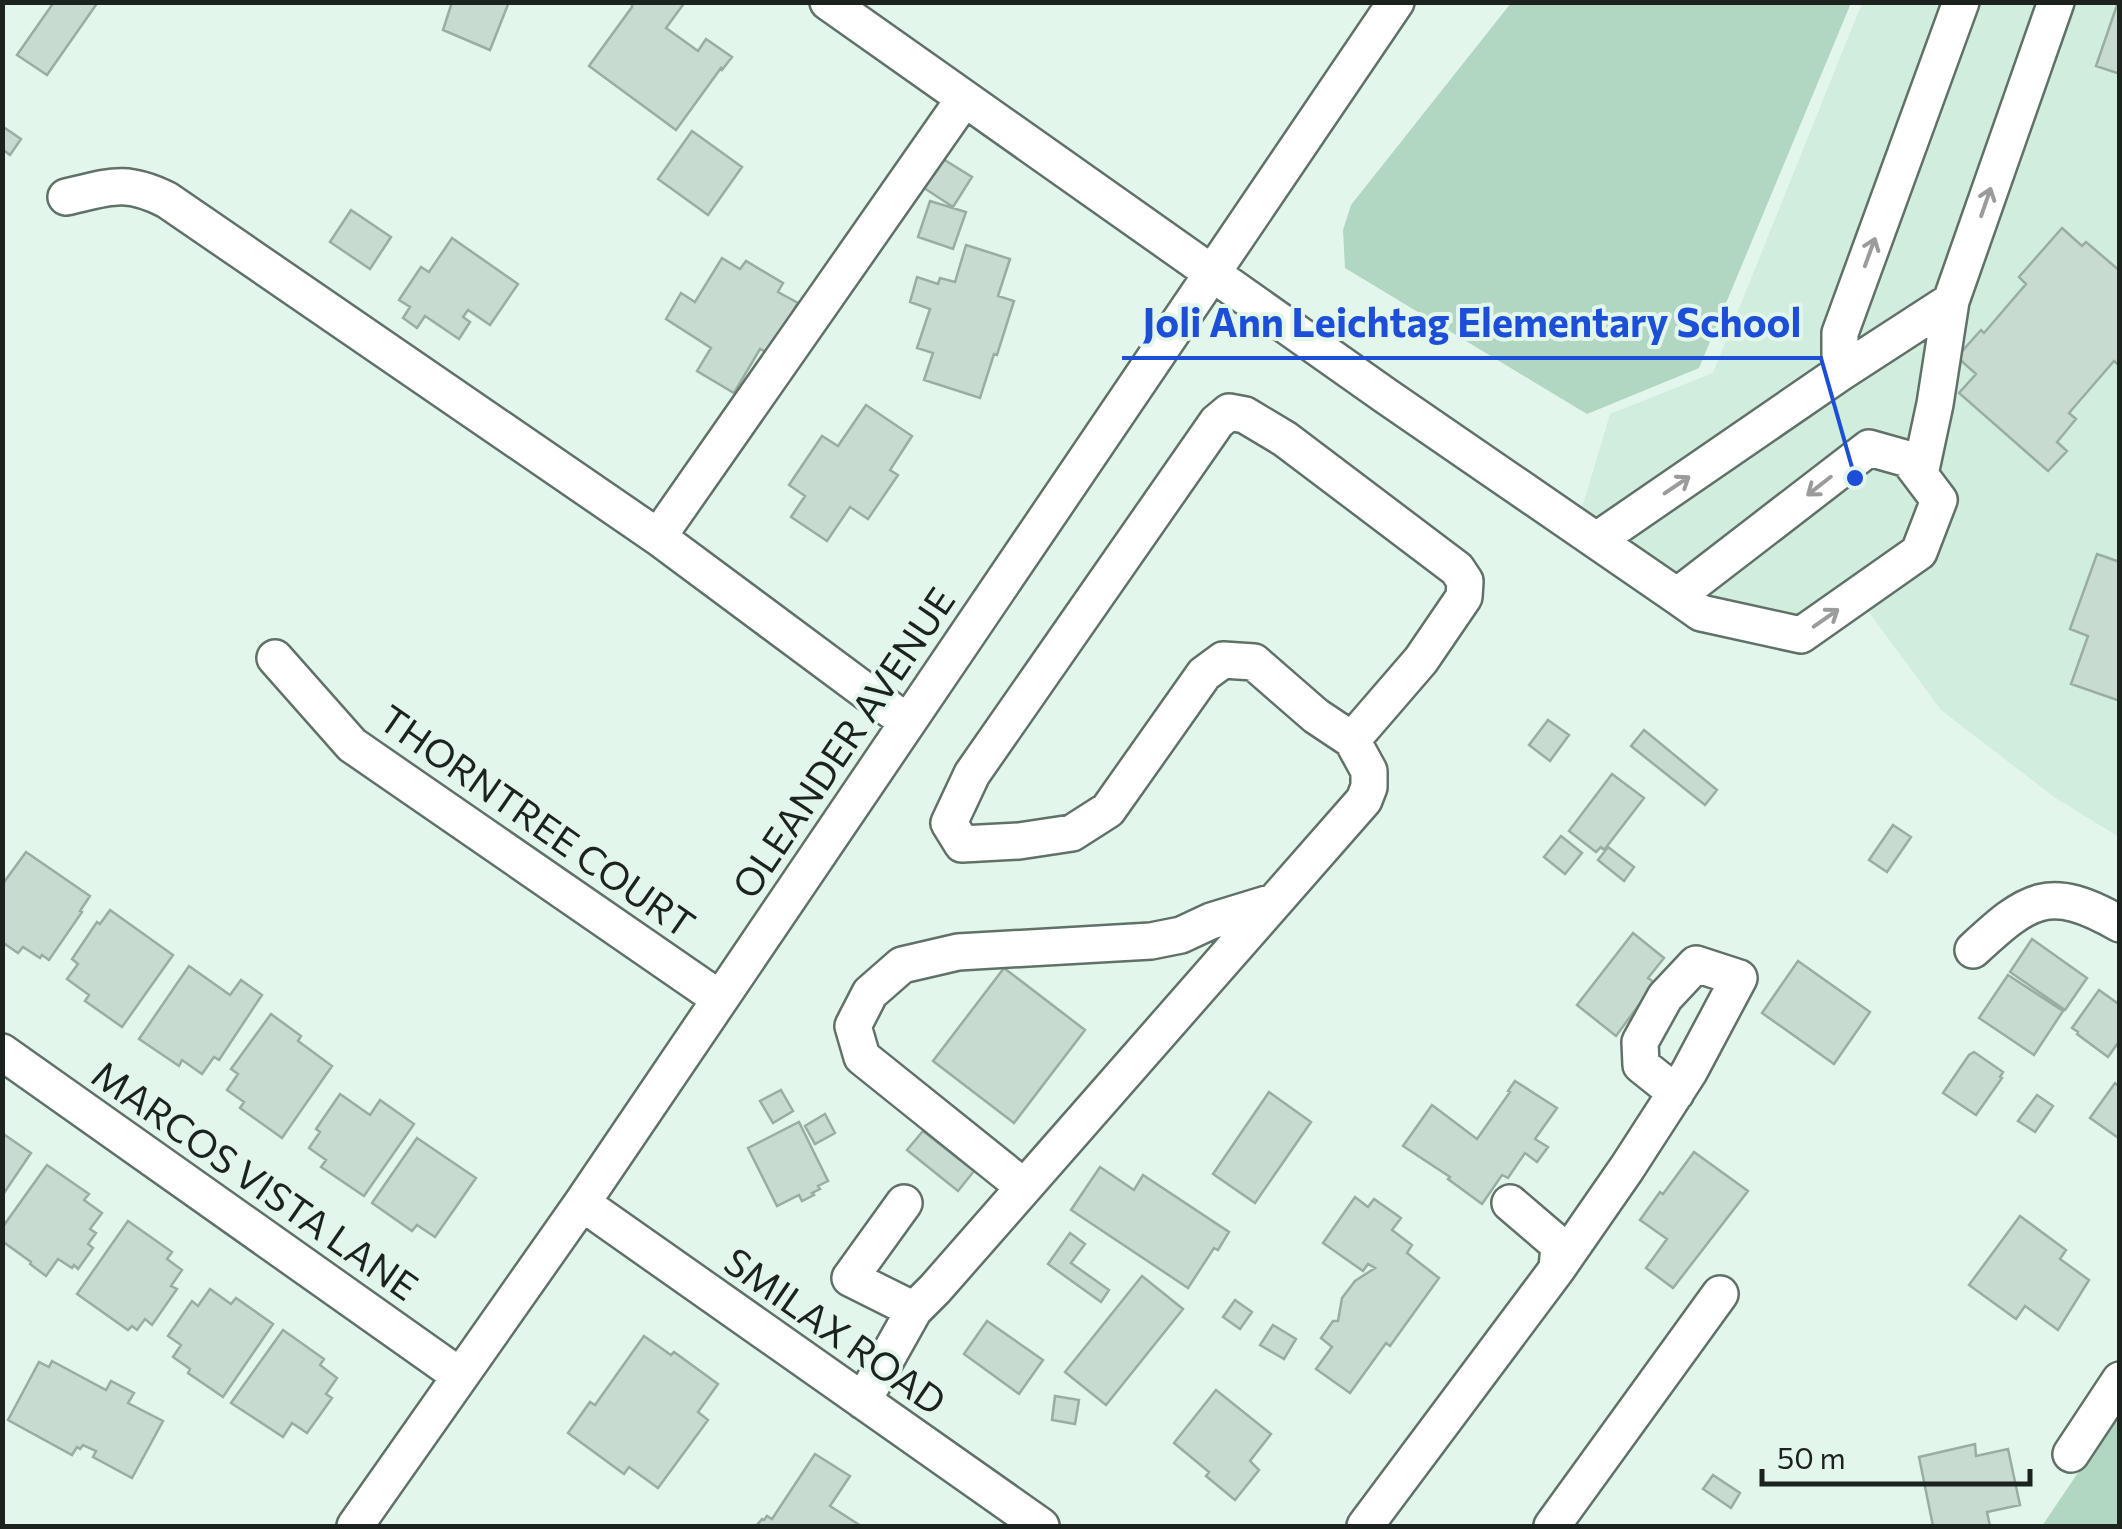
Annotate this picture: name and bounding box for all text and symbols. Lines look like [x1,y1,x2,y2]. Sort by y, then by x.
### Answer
one-way arrow [1978,187,1996,218]
one-way arrow [1862,237,1880,268]
callout: Joli Ann Leichtag Elementary School [1122,288,1821,358]
text: Joli Ann Leichtag Elementary School [1143,296,1801,345]
one-way arrow [1663,475,1690,496]
one-way arrow [1806,475,1833,496]
street label: OLEANDER AVENUE [721,578,963,906]
one-way arrow [1811,608,1839,629]
street label: THORNTREE COURT [371,693,705,947]
street label: MARCOS VISTA LANE [84,1049,428,1309]
street label: SMILAX ROAD [716,1236,956,1424]
scale bar [1762,1424,2030,1486]
text: 50 m [1777,1438,1846,1475]

